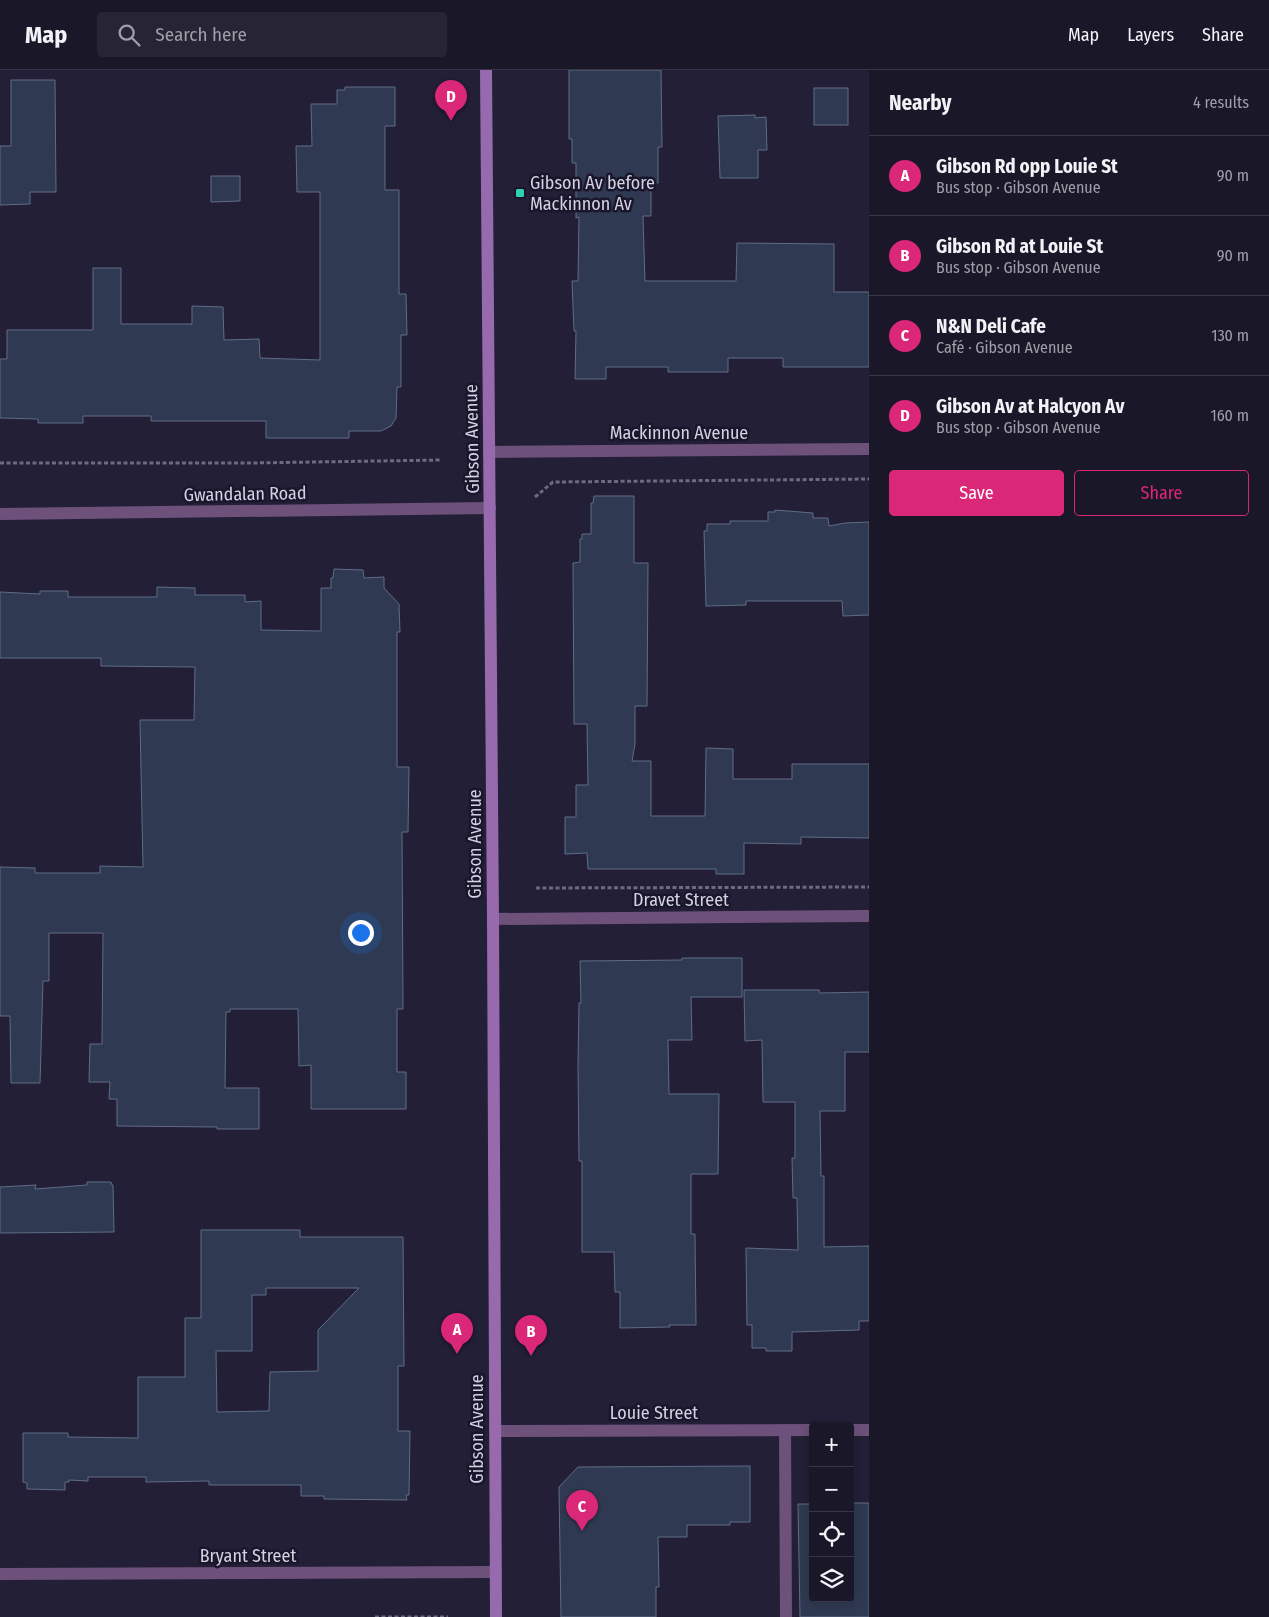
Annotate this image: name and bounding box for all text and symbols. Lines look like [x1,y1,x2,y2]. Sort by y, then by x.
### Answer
search box [97,12,447,57]
text: Map [25,21,67,49]
icon: search [115,21,143,49]
text: Search here [155,23,247,46]
text: Map [1068,24,1099,46]
text: Layers [1127,24,1174,46]
text: Share [1202,24,1244,46]
pin: D [435,80,467,121]
text: Nearby [889,90,951,116]
text: 4 results [1193,93,1249,112]
text: Gibson Rd opp Louie St [936,155,1118,178]
text: A [901,166,909,185]
text: 90 m [1217,166,1249,185]
place label: Gibson Av before Mackinnon Av [530,172,655,215]
text: Bus stop · Gibson Avenue [936,178,1101,197]
marker: Gibson Av before Mackinnon Av [514,187,526,199]
text: Gibson Rd at Louie St [936,235,1103,258]
text: B [901,246,909,265]
text: 90 m [1217,246,1249,265]
text: Bus stop · Gibson Avenue [936,258,1101,277]
text: N&N Deli Cafe [936,315,1046,338]
text: C [901,326,909,345]
text: 130 m [1211,326,1249,345]
text: Café · Gibson Avenue [936,338,1073,357]
street label: Gibson Avenue [460,384,484,494]
text: Gibson Av at Halcyon Av [936,395,1124,418]
text: D [900,406,910,425]
text: 160 m [1210,406,1249,425]
text: Bus stop · Gibson Avenue [936,418,1101,437]
street label: Mackinnon Avenue [610,422,748,444]
button: Save [889,470,1064,516]
button: Share [1074,470,1249,516]
street label: Gwandalan Road [183,482,307,506]
street label: Gibson Avenue [464,789,486,899]
street label: Dravet Street [633,889,729,911]
your location [348,920,374,946]
pin: A [441,1313,473,1354]
pin: B [515,1315,547,1356]
street label: Gibson Avenue [466,1374,488,1484]
street label: Louie Street [610,1402,698,1424]
map controls [809,1422,854,1602]
button: + [809,1422,854,1467]
button: − [809,1467,854,1512]
pin: C [566,1490,598,1531]
button: locate [809,1512,854,1557]
street label: Bryant Street [200,1545,296,1567]
button: layers [809,1557,854,1602]

